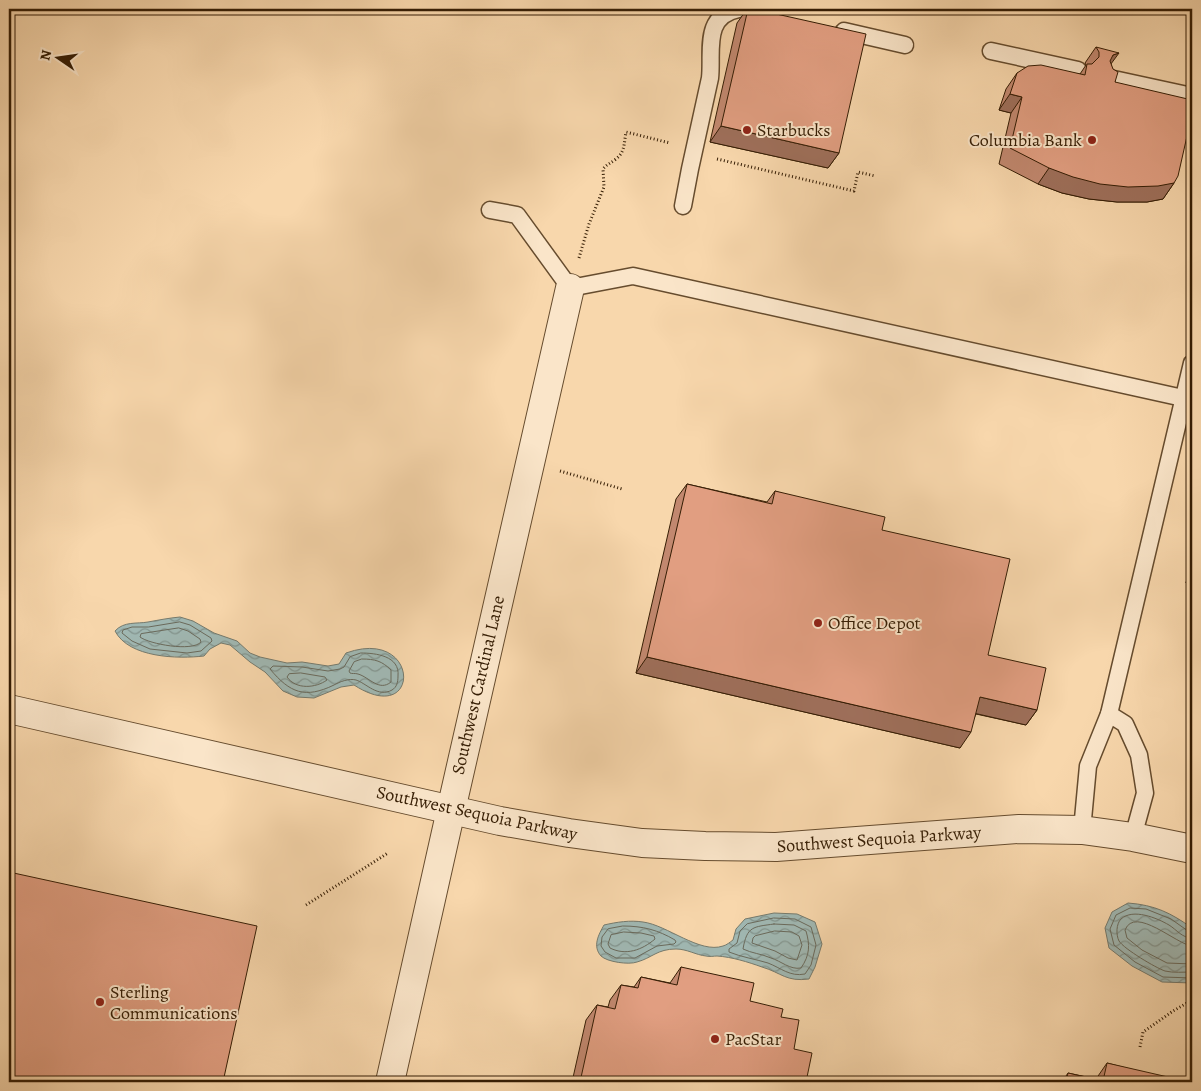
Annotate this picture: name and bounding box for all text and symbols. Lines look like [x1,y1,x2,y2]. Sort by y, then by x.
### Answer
north arrow [32,32,82,82]
text: N [35,48,56,62]
place label: Starbucks [757,118,830,142]
marker: Starbucks [741,124,753,136]
place label: Columbia Bank [969,128,1082,152]
marker: Columbia Bank [1086,134,1098,146]
street label: Southwest Cardinal Lane [446,593,510,777]
place label: Office Depot [828,611,921,635]
marker: Office Depot [812,617,824,629]
street label: Southwest Sequoia Parkway [374,780,581,846]
street label: Southwest Sequoia Parkway [776,820,983,858]
place label: Sterling Communications [110,980,237,1025]
marker: Sterling Communications [94,996,106,1008]
place label: PacStar [725,1027,781,1051]
marker: PacStar [709,1033,721,1045]

